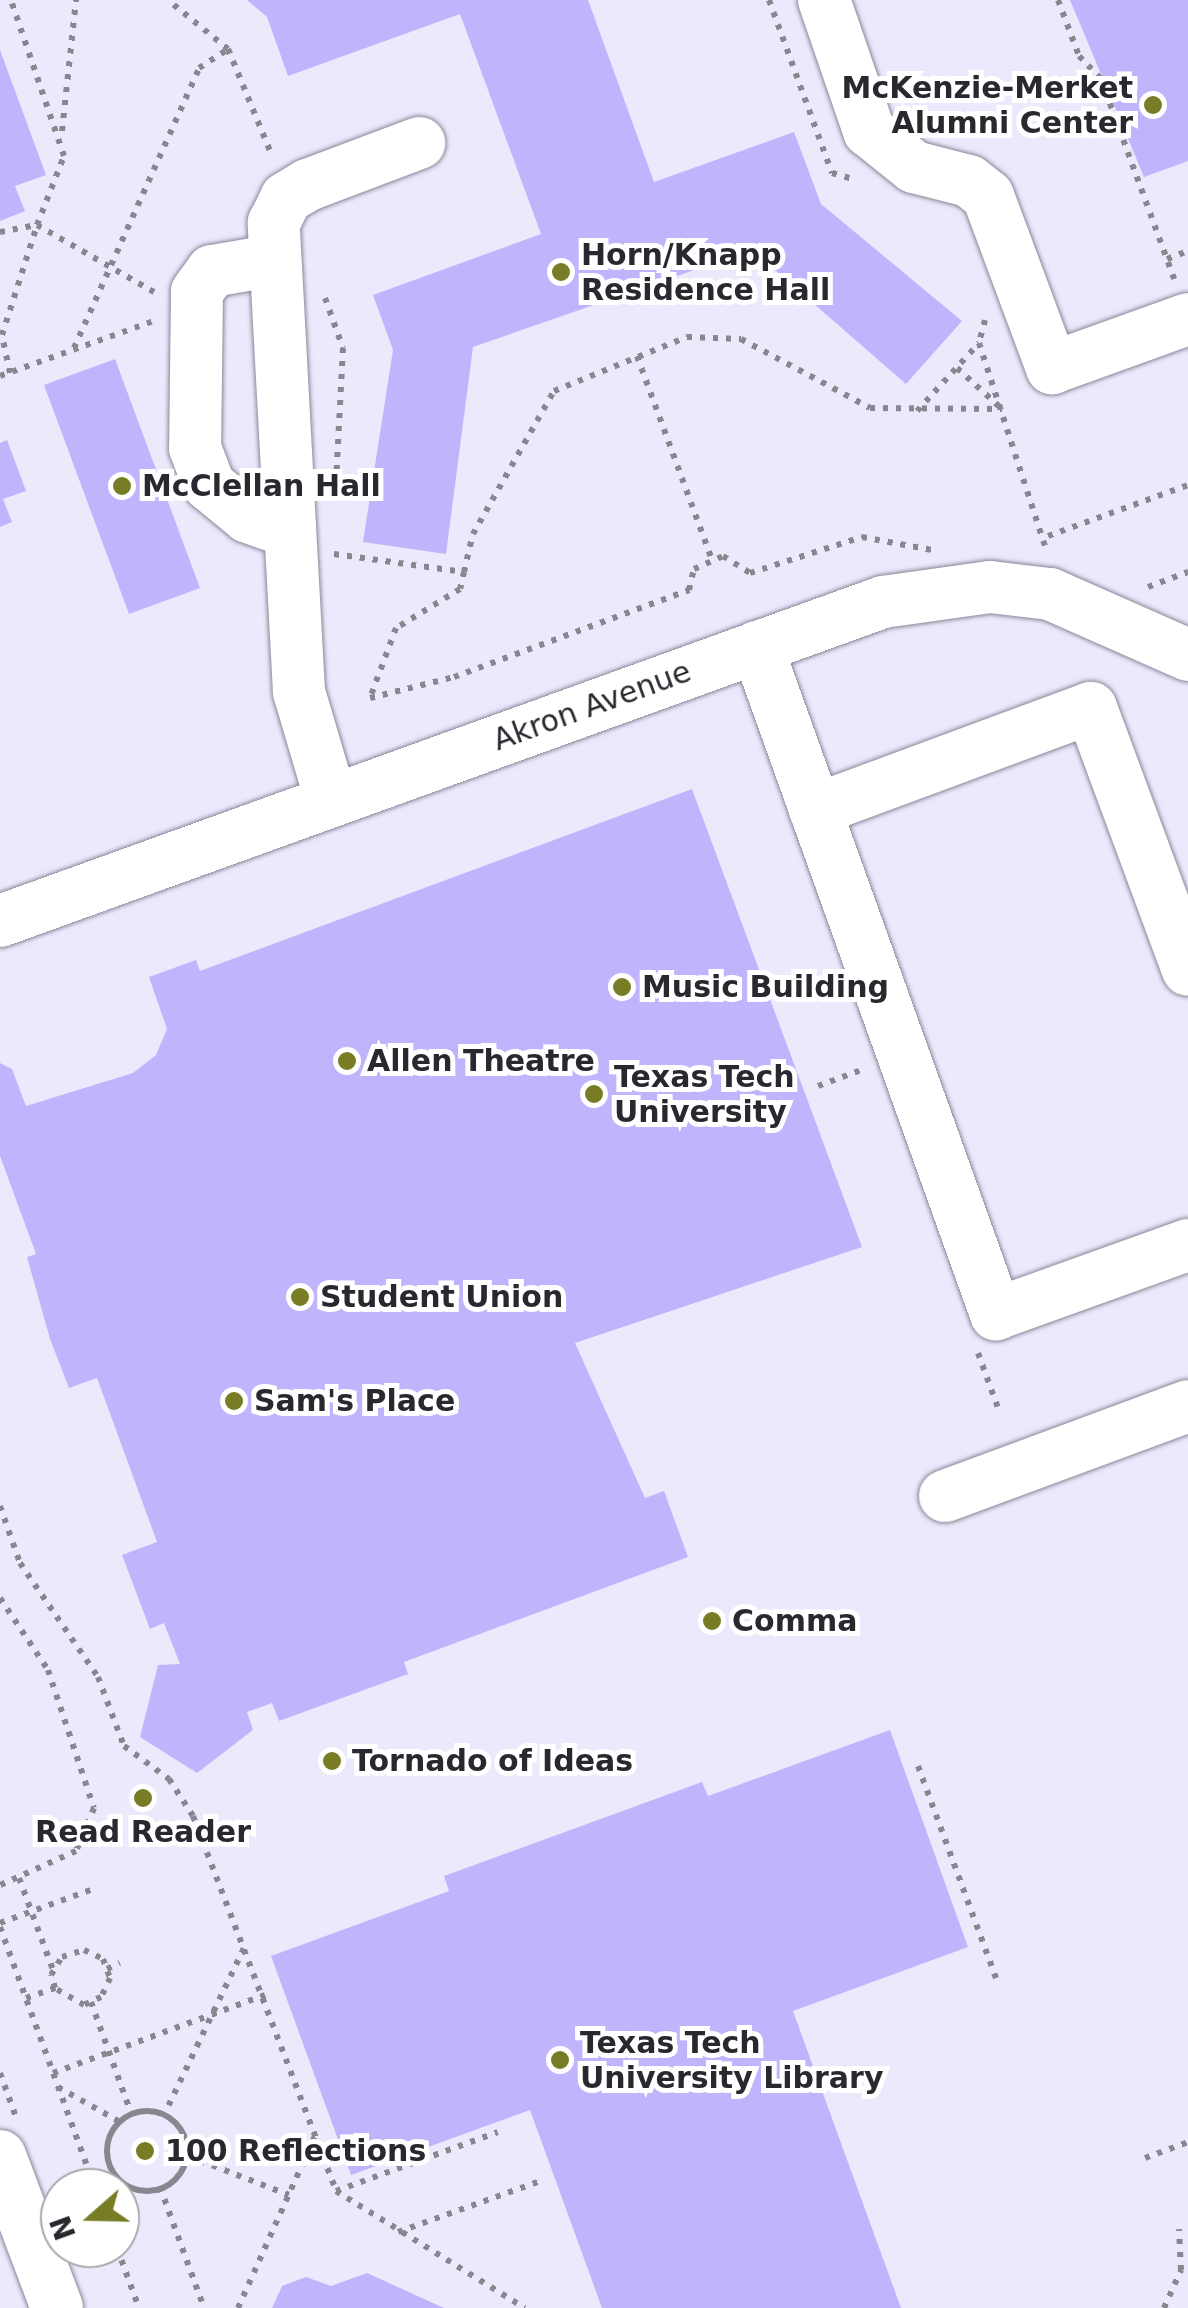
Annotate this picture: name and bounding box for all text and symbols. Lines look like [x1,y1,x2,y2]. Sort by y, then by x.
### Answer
place label: McKenzie-Merket Alumni Center [842,70,1133,140]
marker: McKenzie-Merket Alumni Center [1142,94,1164,116]
place label: Horn/Knapp Residence Hall [581,237,830,308]
marker: Horn/Knapp Residence Hall [550,261,572,283]
place label: McClellan Hall [142,468,381,504]
marker: McClellan Hall [111,475,133,497]
street label: Akron Avenue [488,654,696,758]
place label: Music Building [642,969,889,1005]
marker: Music Building [611,976,633,998]
place label: Allen Theatre [367,1043,595,1079]
marker: Allen Theatre [336,1050,358,1072]
place label: Texas Tech University [614,1059,795,1130]
marker: Texas Tech University [583,1083,605,1105]
place label: Student Union [320,1279,563,1315]
marker: Student Union [289,1286,311,1308]
place label: Sam's Place [254,1383,455,1419]
marker: Sam's Place [223,1390,245,1412]
place label: Comma [732,1603,857,1639]
marker: Comma [701,1610,723,1632]
place label: Tornado of Ideas [352,1743,633,1779]
marker: Tornado of Ideas [321,1750,343,1772]
marker: Read Reader [132,1787,154,1809]
place label: Read Reader [35,1814,251,1850]
place label: Texas Tech University Library [580,2025,883,2096]
marker: Texas Tech University Library [549,2049,571,2071]
place label: 100 Reflections [165,2133,426,2169]
marker: 100 Reflections [134,2140,156,2162]
north arrow [40,2168,140,2268]
text: N [44,2211,83,2244]

